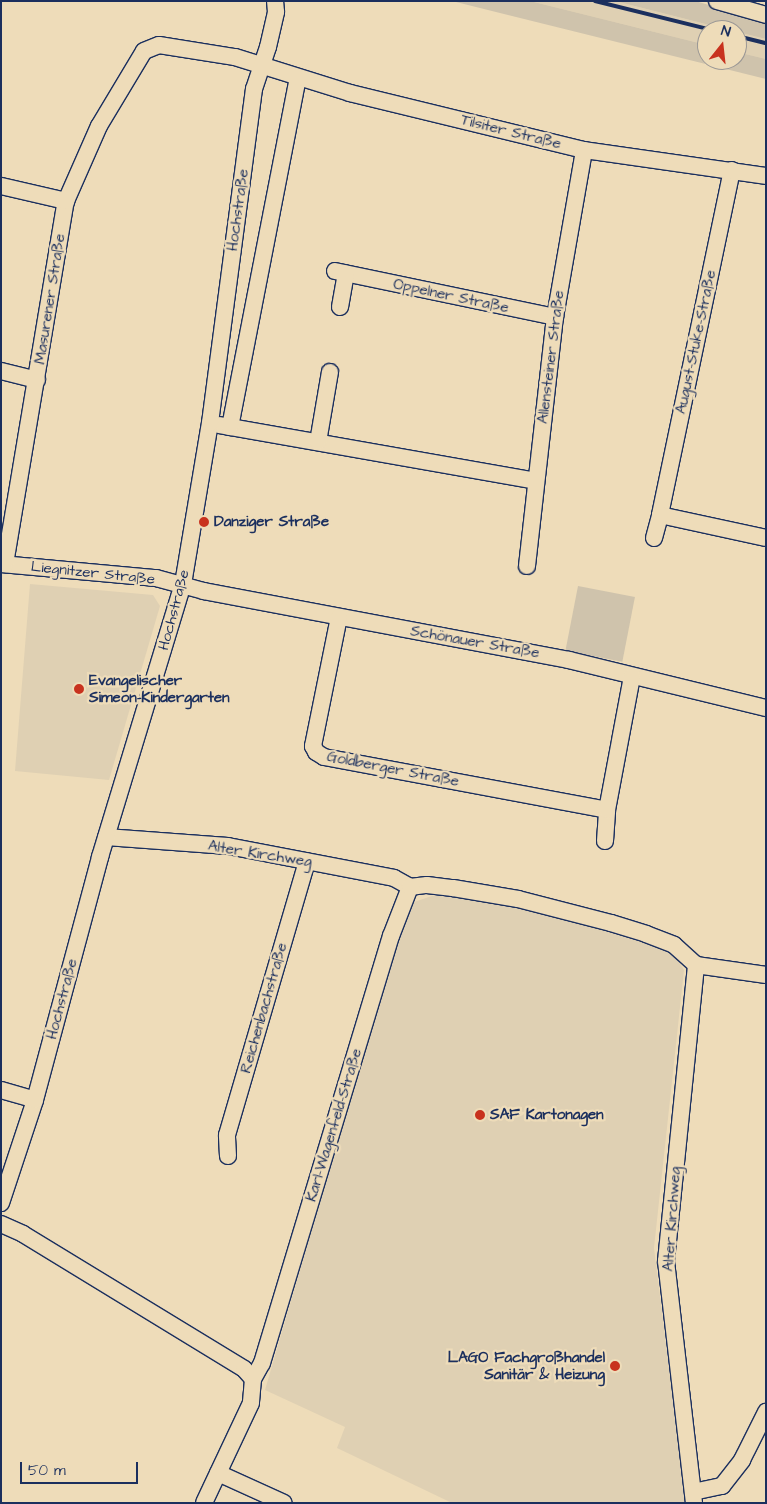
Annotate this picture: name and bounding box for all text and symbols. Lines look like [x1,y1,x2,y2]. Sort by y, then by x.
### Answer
north arrow [697,20,747,70]
text: N [719,21,733,42]
street label: Tilsiter Straße [459,111,563,153]
street label: Hochstraße [223,168,253,252]
street label: Masurener Straße [31,232,69,366]
street label: August-Stuke-Straße [672,268,720,416]
street label: Oppelner Straße [392,275,510,317]
street label: Allensteiner Straße [534,289,568,425]
place label: Danziger Straße [214,513,329,531]
marker: Danziger Straße [198,516,210,528]
street label: Liegnitzer Straße [30,558,156,588]
street label: Hochstraße [155,568,193,652]
street label: Schönauer Straße [409,622,541,662]
place label: Evangelischer Simeon-Kindergarten [89,671,230,706]
marker: Evangelischer Simeon-Kindergarten [73,683,85,695]
street label: Goldberger Straße [325,747,461,791]
street label: Alter Kirchweg [207,837,313,871]
street label: Reichenbachstraße [237,941,291,1075]
street label: Hochstraße [43,957,81,1041]
street label: Karl-Wagenfeld-Straße [302,1046,366,1204]
place label: SAF Kartonagen [490,1106,604,1124]
marker: SAF Kartonagen [474,1109,486,1121]
street label: Alter Kirchweg [659,1166,685,1272]
place label: LAGO Fachgroßhandel Sanitär & Heizung [448,1348,605,1383]
marker: LAGO Fachgroßhandel Sanitär & Heizung [609,1360,621,1372]
scale bar [22,1452,140,1484]
text: 50 m [28,1460,66,1481]

